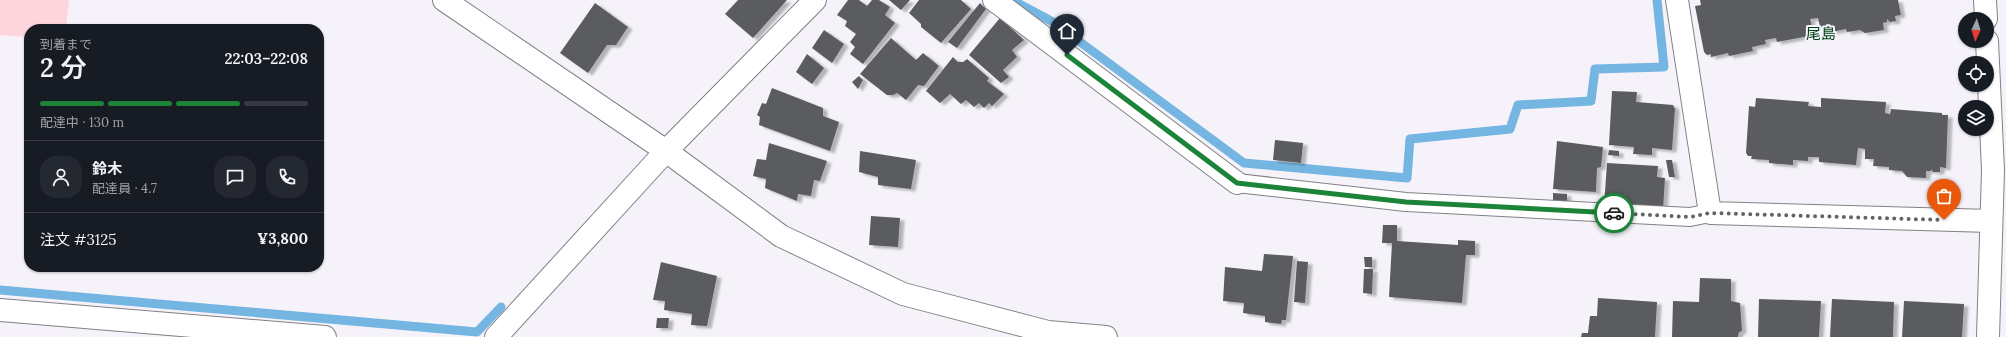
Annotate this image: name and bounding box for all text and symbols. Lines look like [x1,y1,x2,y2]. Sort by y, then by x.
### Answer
north arrow [1958,12,1994,48]
map controls [1958,12,1994,136]
pin [1050,14,1084,55]
icon: home [1056,20,1078,42]
district label: 尾島 [1806,24,1836,43]
text: 到着まで [40,36,92,53]
text: 22:03–22:08 [224,49,308,68]
text: 2 分 [40,51,87,84]
button: locate [1958,56,1994,92]
button: layers [1958,100,1994,136]
text: 配達中 · 130 m [40,114,124,131]
button: person [40,156,82,198]
button: chat [214,156,256,198]
button: phone [266,156,308,198]
text: 鈴木 [92,159,122,178]
pin [1927,179,1961,220]
text: 配達員 · 4.7 [92,180,157,197]
icon: bag [1933,185,1955,207]
courier [1594,193,1634,233]
icon: car [1603,202,1625,224]
text: ¥3,800 [257,229,308,248]
text: 注文 #3125 [40,230,116,249]

